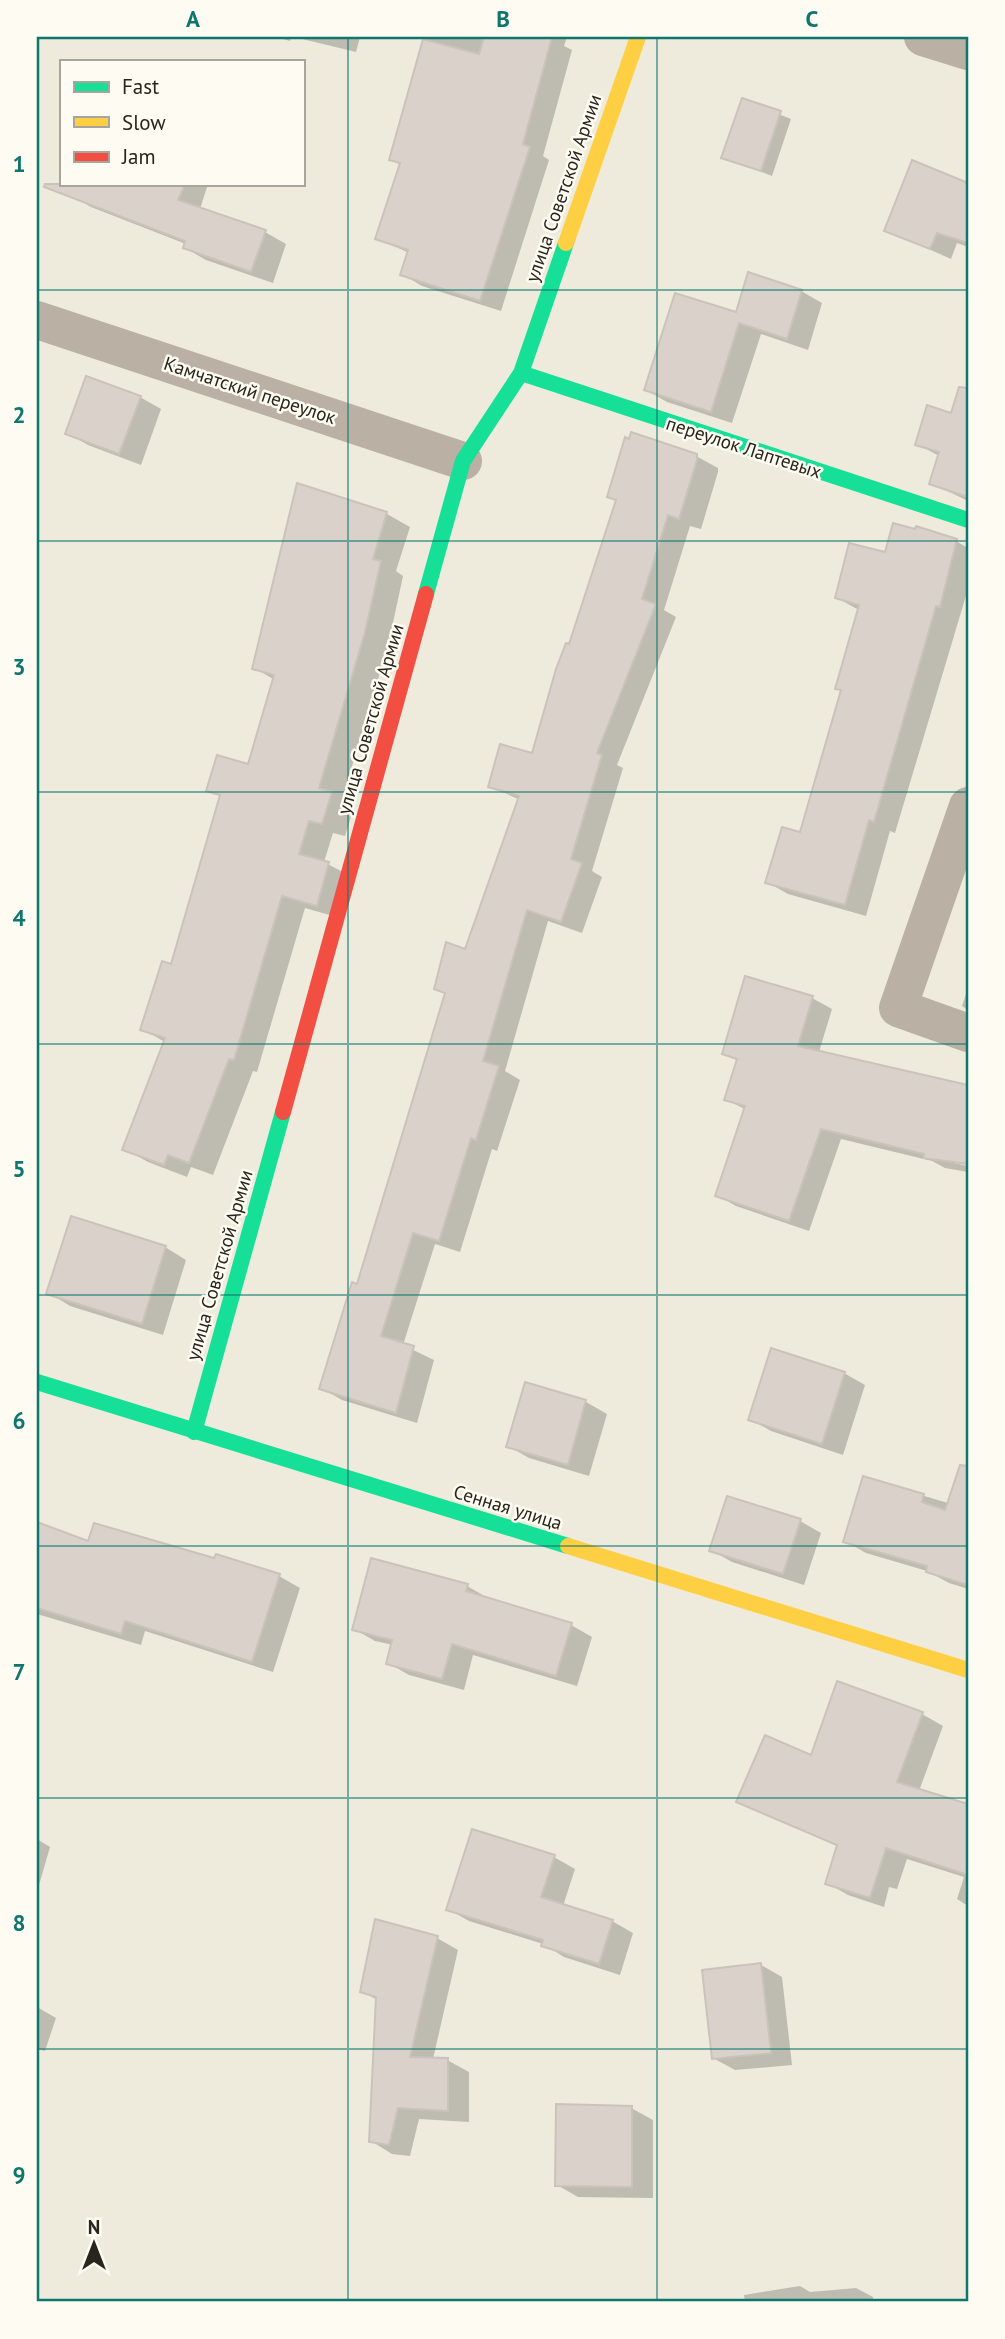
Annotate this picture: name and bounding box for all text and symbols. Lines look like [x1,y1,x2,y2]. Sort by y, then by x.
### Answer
text: A [186,4,200,33]
text: B [496,4,510,33]
text: C [806,4,819,33]
legend [60,60,304,186]
text: Fast [122,73,159,100]
street label: улица Советской Армии [520,91,606,285]
text: Slow [122,109,166,136]
text: Jam [121,143,156,170]
text: 1 [12,149,26,178]
street label: Камчатский переулок [161,351,339,429]
text: 2 [12,400,26,429]
street label: переулок Лаптевых [663,411,825,483]
street label: улица Советской Армии [331,621,409,817]
text: 3 [12,652,26,681]
text: 4 [12,903,26,932]
text: 5 [12,1154,26,1183]
street label: улица Советской Армии [180,1167,258,1363]
text: 6 [12,1406,26,1435]
street label: Сенная улица [451,1479,565,1535]
text: 7 [12,1657,26,1686]
text: 8 [12,1908,26,1937]
text: 9 [12,2160,26,2189]
north arrow [60,2210,130,2280]
text: N [88,2215,100,2239]

